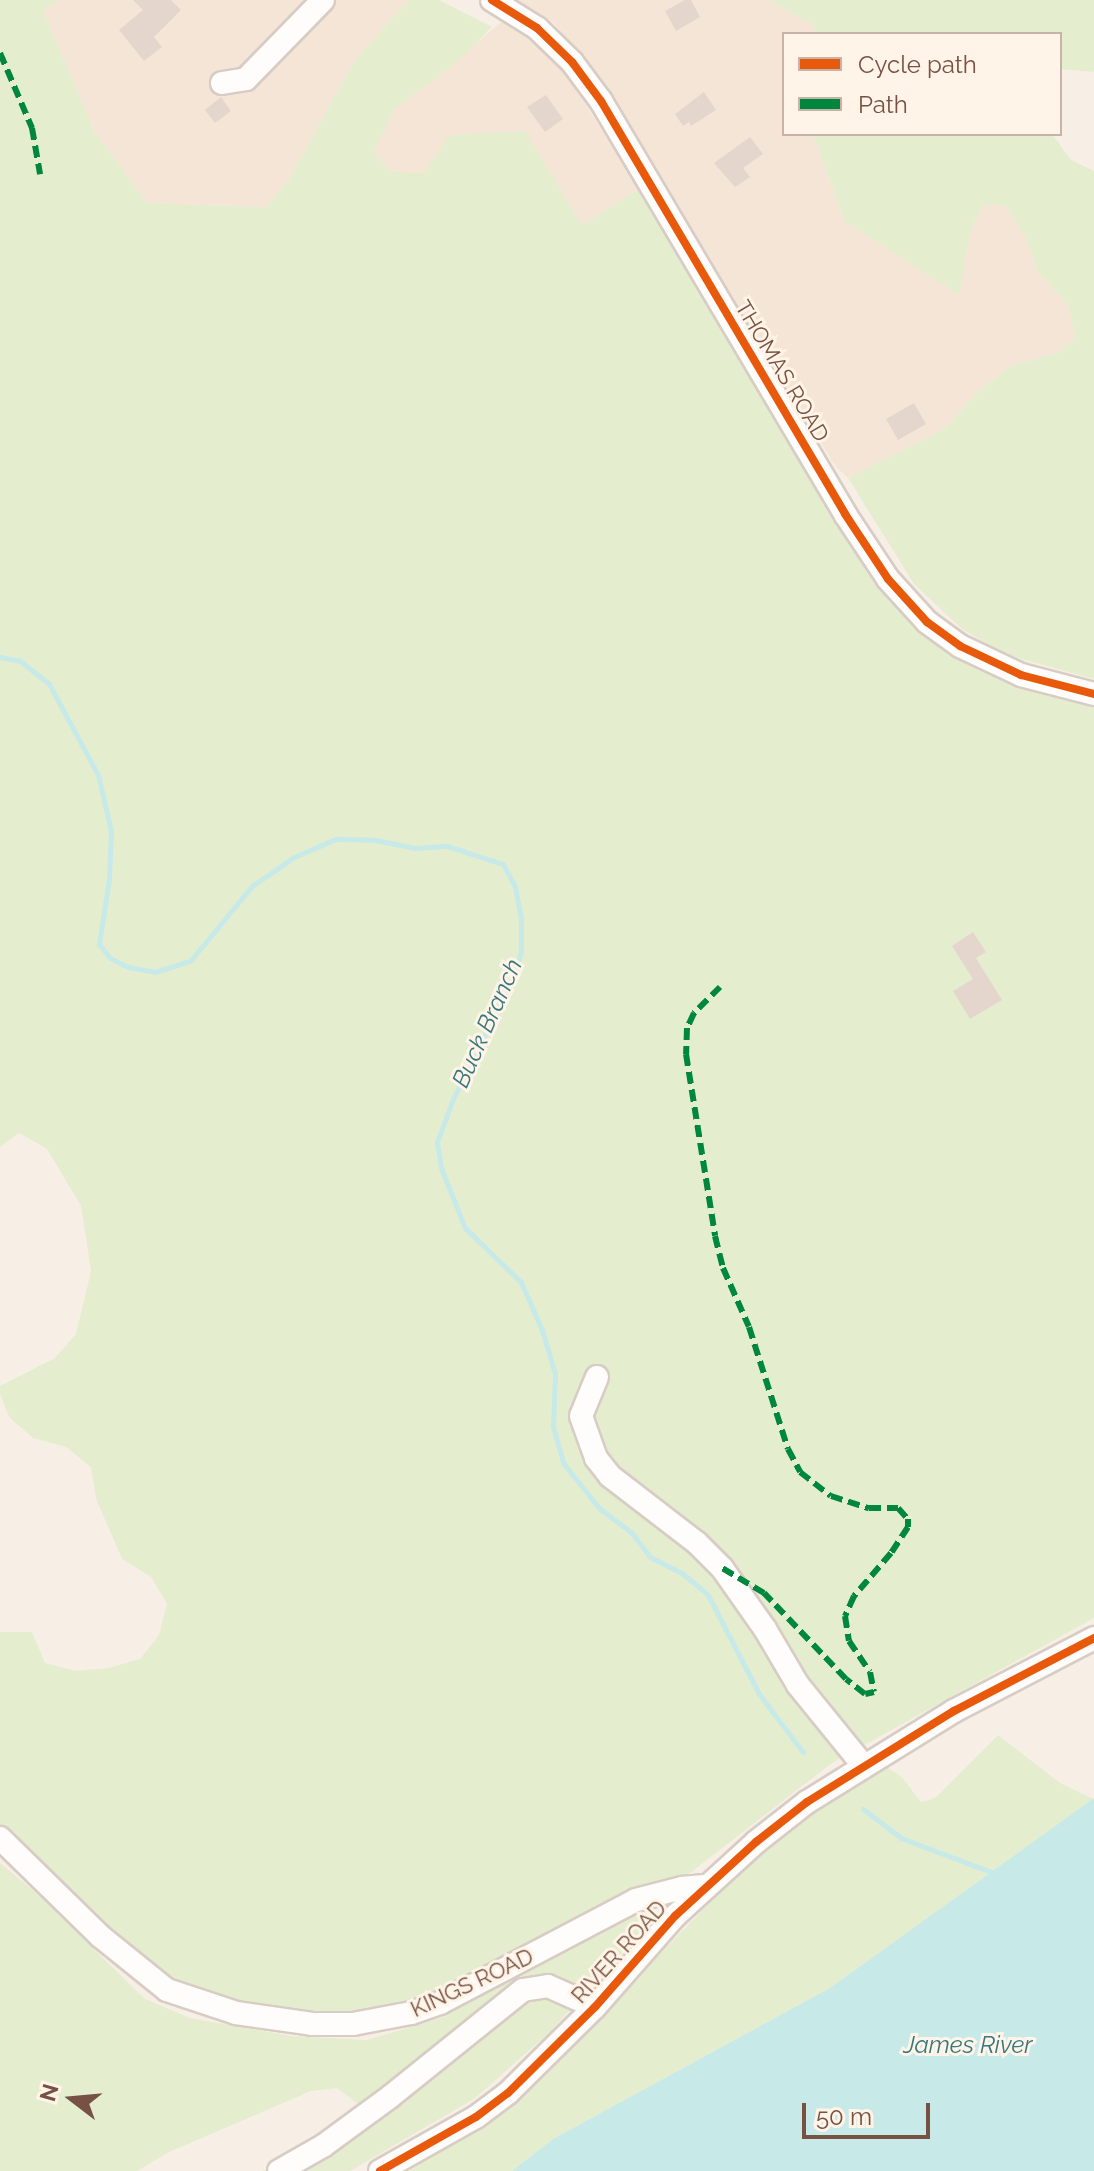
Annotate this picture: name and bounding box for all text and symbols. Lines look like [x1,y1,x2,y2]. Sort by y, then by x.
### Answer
legend [782,32,1062,136]
text: Cycle path [858,50,977,79]
text: Path [858,90,908,119]
street label: THOMAS ROAD [729,296,835,446]
water label: Buck Branch [446,954,528,1092]
street label: RIVER ROAD [566,1895,672,2009]
street label: KINGS ROAD [407,1943,537,2023]
water label: James River [903,2031,1033,2059]
north arrow [32,2059,112,2139]
text: N [34,2081,64,2104]
scale bar [806,2087,934,2137]
text: 50 m [816,2102,872,2131]

